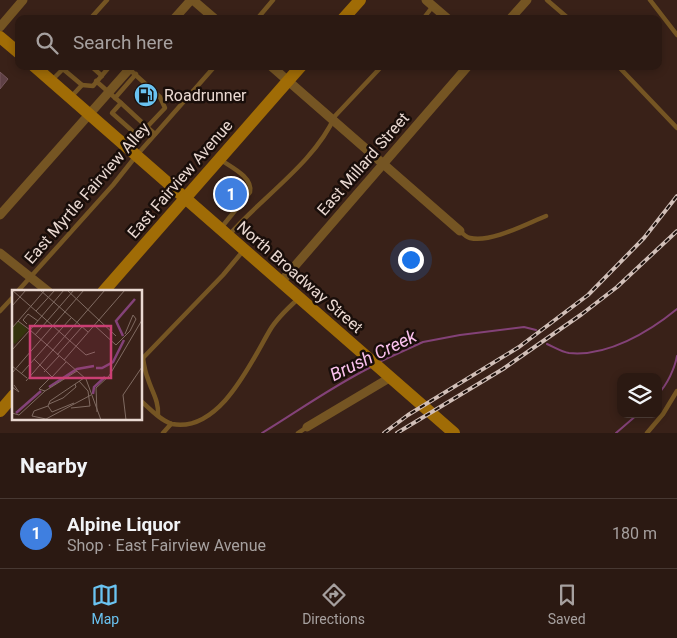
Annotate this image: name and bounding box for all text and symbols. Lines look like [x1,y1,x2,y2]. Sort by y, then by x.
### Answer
search box [15,15,662,70]
icon: search [33,29,61,57]
text: Search here [73,31,173,54]
fuel station icon: Roadrunner [133,82,159,108]
place label: Roadrunner [164,86,247,105]
street label: East Millard Street [313,109,413,219]
street label: East Fairview Avenue [123,116,237,242]
street label: East Myrtle Fairview Alley [20,118,154,268]
pin: 1 [215,175,247,213]
street label: North Broadway Street [233,217,367,337]
your location [398,247,424,273]
inset map [12,290,142,420]
water label: Brush Creek [326,324,421,385]
map controls [617,373,662,418]
button: layers [617,373,662,418]
text: Nearby [20,454,87,478]
text: Alpine Liquor [67,513,181,536]
text: 1 [31,524,41,543]
text: 180 m [612,524,657,543]
text: Shop · East Fairview Avenue [67,536,266,555]
tab: Map [91,581,119,627]
tab: Directions [302,581,365,627]
tab: Saved [548,581,586,627]

